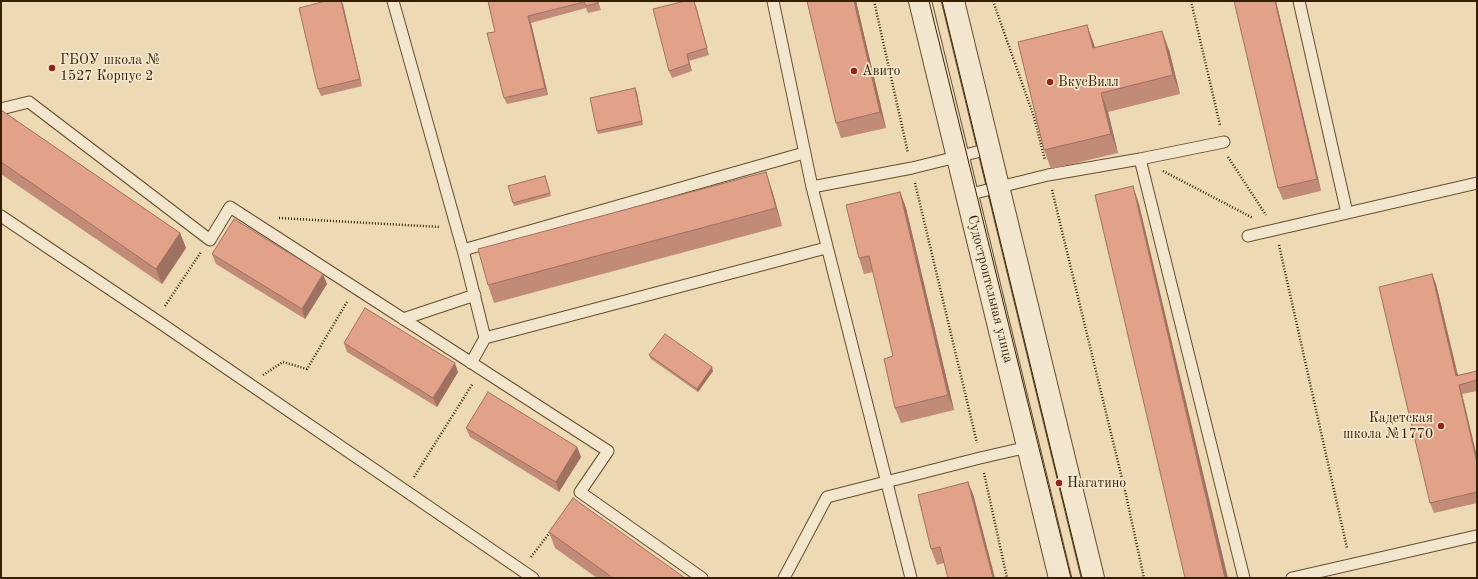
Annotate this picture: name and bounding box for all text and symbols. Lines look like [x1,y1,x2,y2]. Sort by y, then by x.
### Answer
place label: ГБОУ школа № 1527 Корпус 2 [60,52,161,84]
marker: ГБОУ школа № 1527 Корпус 2 [47,63,57,73]
place label: Авито [862,63,900,79]
marker: Авито [849,66,859,76]
place label: ВкусВилл [1058,74,1119,90]
marker: ВкусВилл [1045,77,1055,87]
street label: Судостроительная улица [963,213,1017,365]
place label: Кадетская школа №1770 [1343,410,1433,442]
marker: Кадетская школа №1770 [1436,421,1446,431]
place label: Нагатино [1067,475,1126,491]
marker: Нагатино [1054,478,1064,488]

